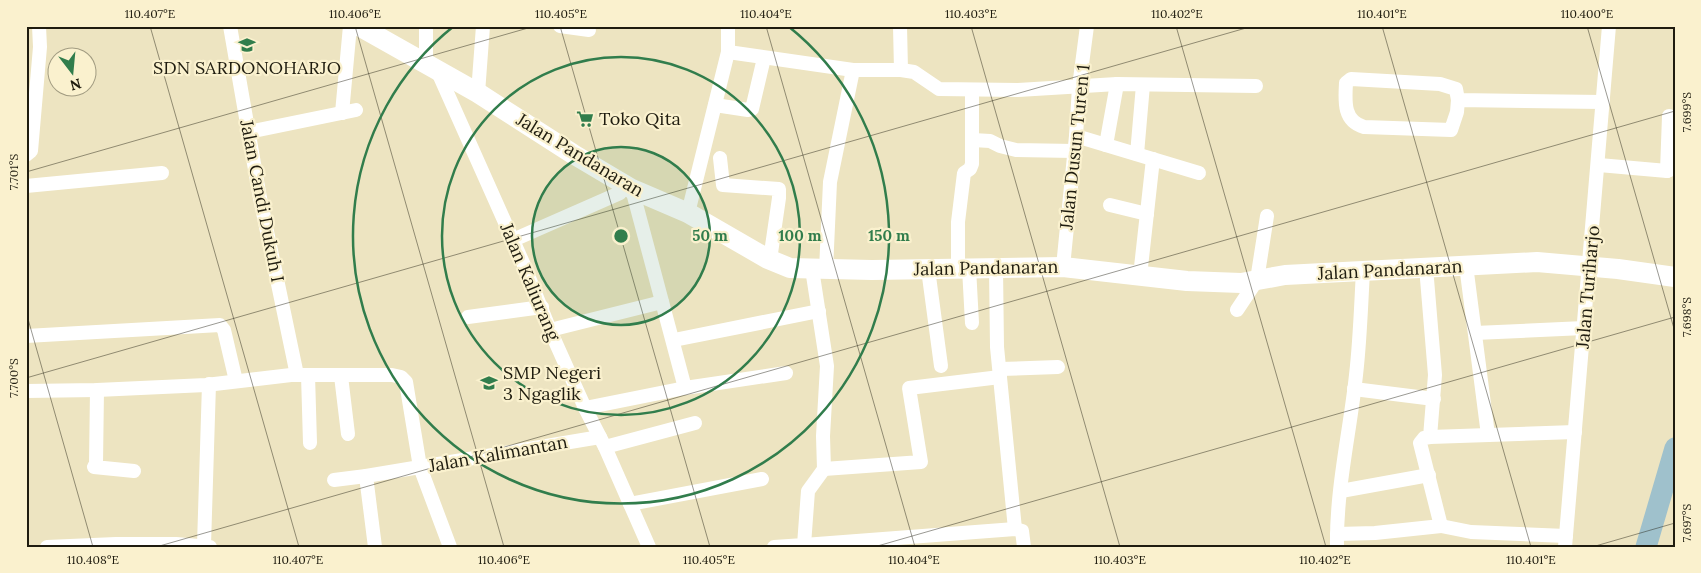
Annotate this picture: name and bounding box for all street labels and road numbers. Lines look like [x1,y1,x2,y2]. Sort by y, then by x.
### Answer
street label: Jalan Dusun Turen 1 [1054,63,1095,232]
street label: Jalan Pandanaran [511,107,648,202]
street label: Jalan Candi Dukuh I [235,117,290,284]
street label: Jalan Kaliurang [495,219,566,345]
street label: Jalan Turiharjo [1571,224,1604,350]
street label: Jalan Pandanaran [1316,254,1463,285]
street label: Jalan Pandanaran [912,255,1059,280]
street label: Jalan Kalimantan [426,430,569,477]

